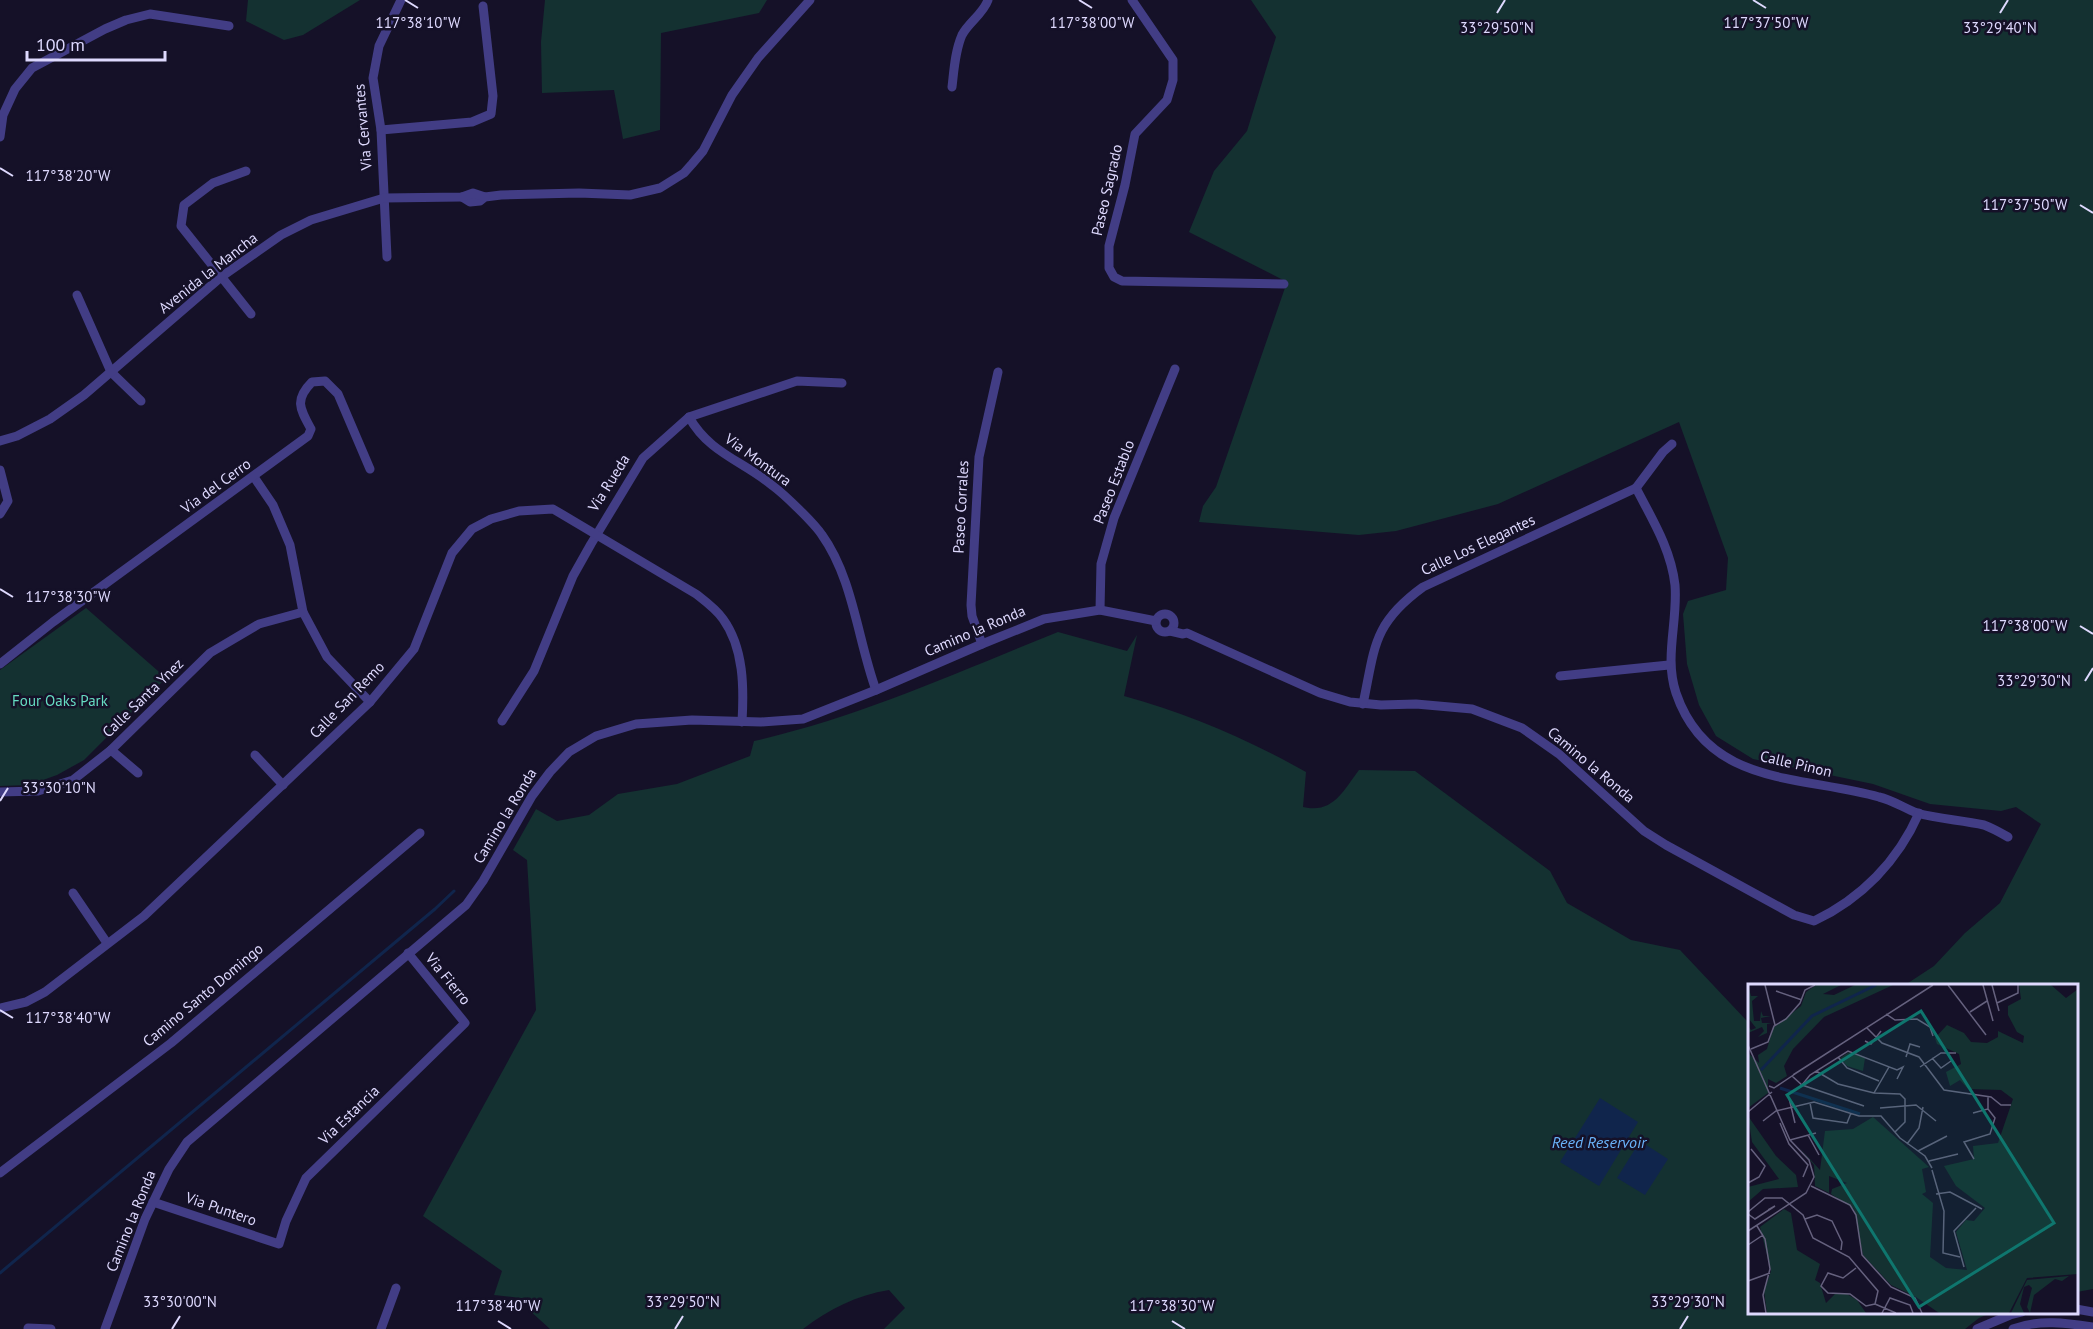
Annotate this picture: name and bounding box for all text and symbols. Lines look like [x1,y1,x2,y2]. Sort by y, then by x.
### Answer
text: 117°38'10"W [376,13,461,32]
text: 117°38'00"W [1050,13,1135,32]
text: 117°37'50"W [1724,13,1809,32]
text: 33°29'50"N [1460,18,1534,37]
text: 33°29'40"N [1963,18,2037,37]
scale bar [27,24,165,62]
text: 100 m [36,33,85,56]
street label: Via Cervantes [349,83,376,172]
street label: Paseo Sagrado [1087,142,1126,237]
text: 117°38'20"W [26,166,111,185]
text: 117°37'50"W [1983,195,2068,214]
street label: Avenida la Mancha [154,228,261,317]
street label: Via Montura [720,428,795,490]
street label: Paseo Establo [1089,437,1138,527]
street label: Via Rueda [583,451,634,516]
street label: Via del Cerro [176,454,254,518]
street label: Paseo Corrales [949,460,972,554]
street label: Calle Los Elegantes [1418,510,1538,579]
text: 117°38'30"W [26,587,111,606]
street label: Camino la Ronda [921,601,1028,660]
text: 117°38'00"W [1983,616,2068,635]
street label: Calle Santa Ynez [98,654,187,741]
street label: Calle San Remo [305,657,388,742]
text: 33°29'30"N [1997,671,2071,690]
park label: Four Oaks Park [12,691,109,710]
street label: Camino la Ronda [1544,723,1639,807]
street label: Calle Pinon [1758,746,1834,781]
street label: Camino la Ronda [469,765,541,867]
text: 33°30'10"N [22,778,96,797]
street label: Camino Santo Domingo [139,939,267,1050]
street label: Via Fierro [421,948,475,1009]
inset map [1748,984,2078,1314]
text: 117°38'40"W [26,1008,111,1027]
street label: Via Estancia [314,1081,383,1149]
water label: Reed Reservoir [1552,1132,1648,1152]
street label: Camino la Ronda [101,1167,160,1274]
street label: Via Puntero [182,1187,259,1230]
text: 33°30'00"N [143,1292,217,1311]
text: 33°29'50"N [646,1292,720,1311]
text: 33°29'30"N [1651,1292,1725,1311]
text: 117°38'40"W [456,1296,541,1315]
text: 117°38'30"W [1130,1296,1215,1315]

